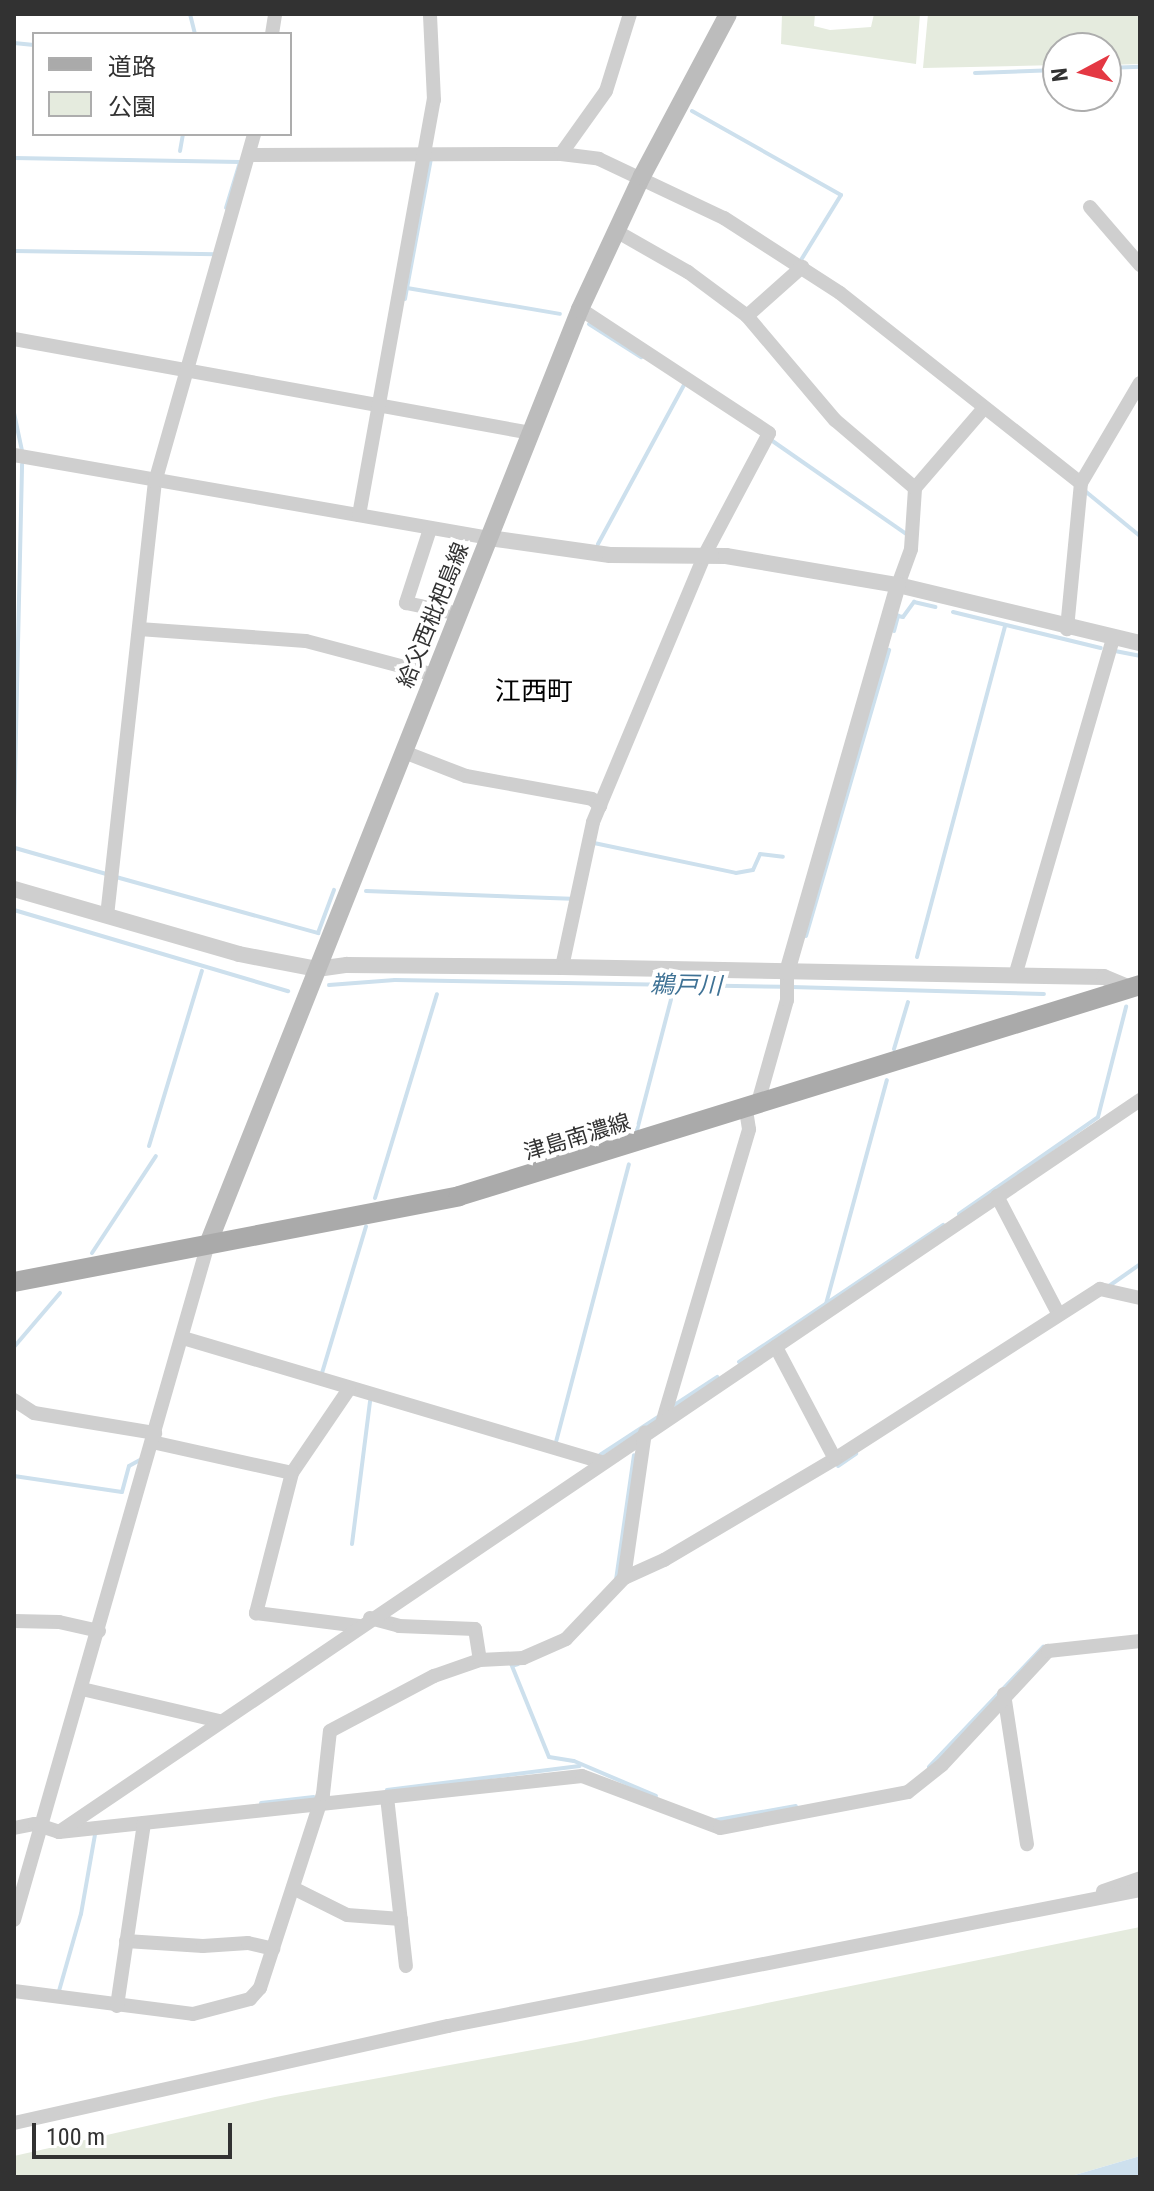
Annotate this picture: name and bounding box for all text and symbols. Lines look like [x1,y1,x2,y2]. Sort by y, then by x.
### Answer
legend [32,32,292,136]
north arrow [1042,32,1122,112]
text: 道路 [108,53,156,81]
text: N [1046,67,1073,83]
text: 公園 [108,93,156,121]
street label: 給父西枇杷島線 [392,539,474,691]
district label: 江西町 [495,676,573,708]
water label: 鵜戸川 [650,971,722,1001]
street label: 津島南濃線 [521,1108,633,1166]
scale bar [36,2107,236,2157]
text: 100 m [46,2123,105,2151]

